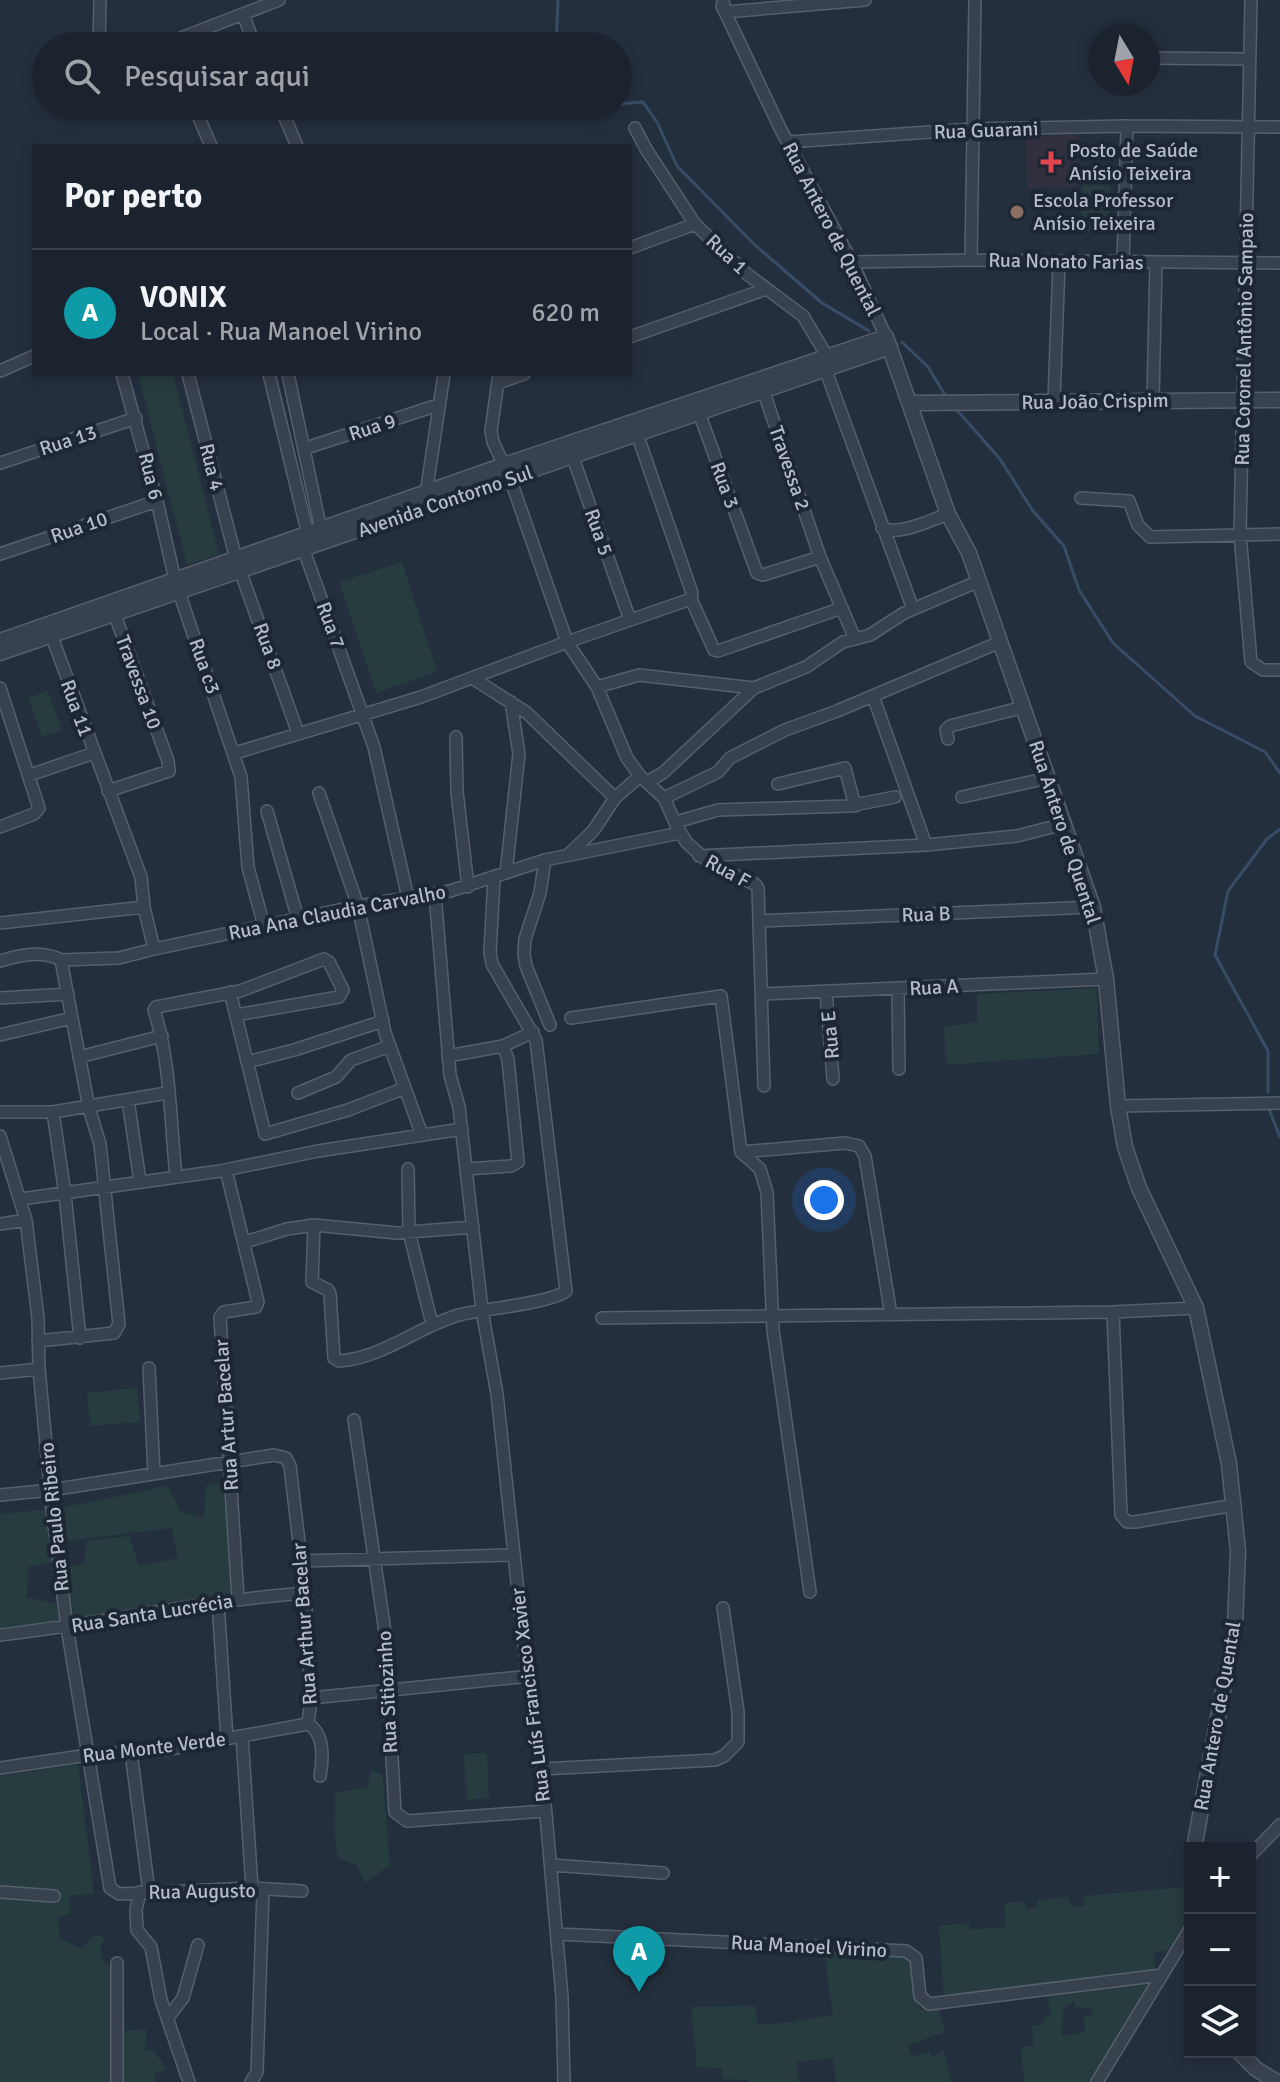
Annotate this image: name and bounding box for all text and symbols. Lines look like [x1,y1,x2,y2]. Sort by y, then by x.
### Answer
north arrow [1088,24,1160,96]
search box [32,32,632,120]
icon: search [60,54,104,98]
text: Pesquisar aqui [124,58,310,95]
street label: Rua Guarani [933,116,1039,145]
street label: Rua Antero de Quental [777,138,886,320]
place label: Posto de Saúde Anísio Teixeira [1069,138,1198,186]
marker: Posto de Saúde Anísio Teixeira [1040,151,1062,173]
text: Por perto [64,175,202,217]
place label: Escola Professor Anísio Teixeira [1033,188,1174,236]
marker: Escola Professor Anísio Teixeira [1008,203,1026,221]
street label: Rua Coronel Antônio Sampaio [1230,212,1259,466]
street label: Rua 1 [701,229,753,280]
street label: Rua Nonato Farias [988,248,1144,275]
text: VONIX [140,279,227,316]
text: A [82,297,98,329]
text: 620 m [531,297,600,329]
text: Local · Rua Manoel Virino [140,316,422,348]
street label: Rua João Crispim [1021,388,1169,415]
street label: Rua 9 [346,408,399,447]
street label: Rua 13 [36,420,100,461]
street label: Travessa 2 [763,423,816,514]
street label: Rua 4 [194,441,229,494]
street label: Rua 6 [133,450,168,502]
street label: Rua 3 [705,458,744,512]
street label: Avenida Contorno Sul [354,460,536,543]
street label: Rua 5 [579,505,618,559]
street label: Rua 10 [47,506,111,549]
street label: Rua 7 [311,598,350,652]
street label: Rua 8 [248,619,287,673]
street label: Travessa 10 [110,632,167,733]
street label: Rua c3 [183,635,226,697]
street label: Rua 11 [55,676,98,740]
street label: Rua Antero de Quental [1023,737,1106,927]
street label: Rua F [701,849,755,894]
street label: Rua Ana Claudia Carvalho [226,879,448,946]
street label: Rua B [901,901,951,928]
street label: Rua A [909,974,959,1001]
street label: Rua E [816,1010,845,1060]
your location [804,1180,844,1220]
street label: Rua Artur Bacelar [209,1338,244,1491]
street label: Rua Paulo Ribeiro [34,1441,75,1593]
street label: Rua Arthur Bacelar [286,1541,323,1706]
street label: Rua Luís Francisco Xavier [505,1586,556,1803]
street label: Rua Santa Lucrécia [70,1588,235,1639]
street label: Rua Antero de Quental [1189,1619,1246,1813]
street label: Rua Sitiozinho [372,1630,403,1754]
street label: Rua Monte Verde [81,1726,227,1769]
map controls [1184,1842,1256,2058]
button: + [1184,1842,1256,1914]
street label: Rua Augusto [148,1878,256,1905]
button: − [1184,1914,1256,1986]
pin: A [613,1926,665,1992]
street label: Rua Manoel Virino [730,1930,888,1963]
button: layers [1184,1986,1256,2058]

